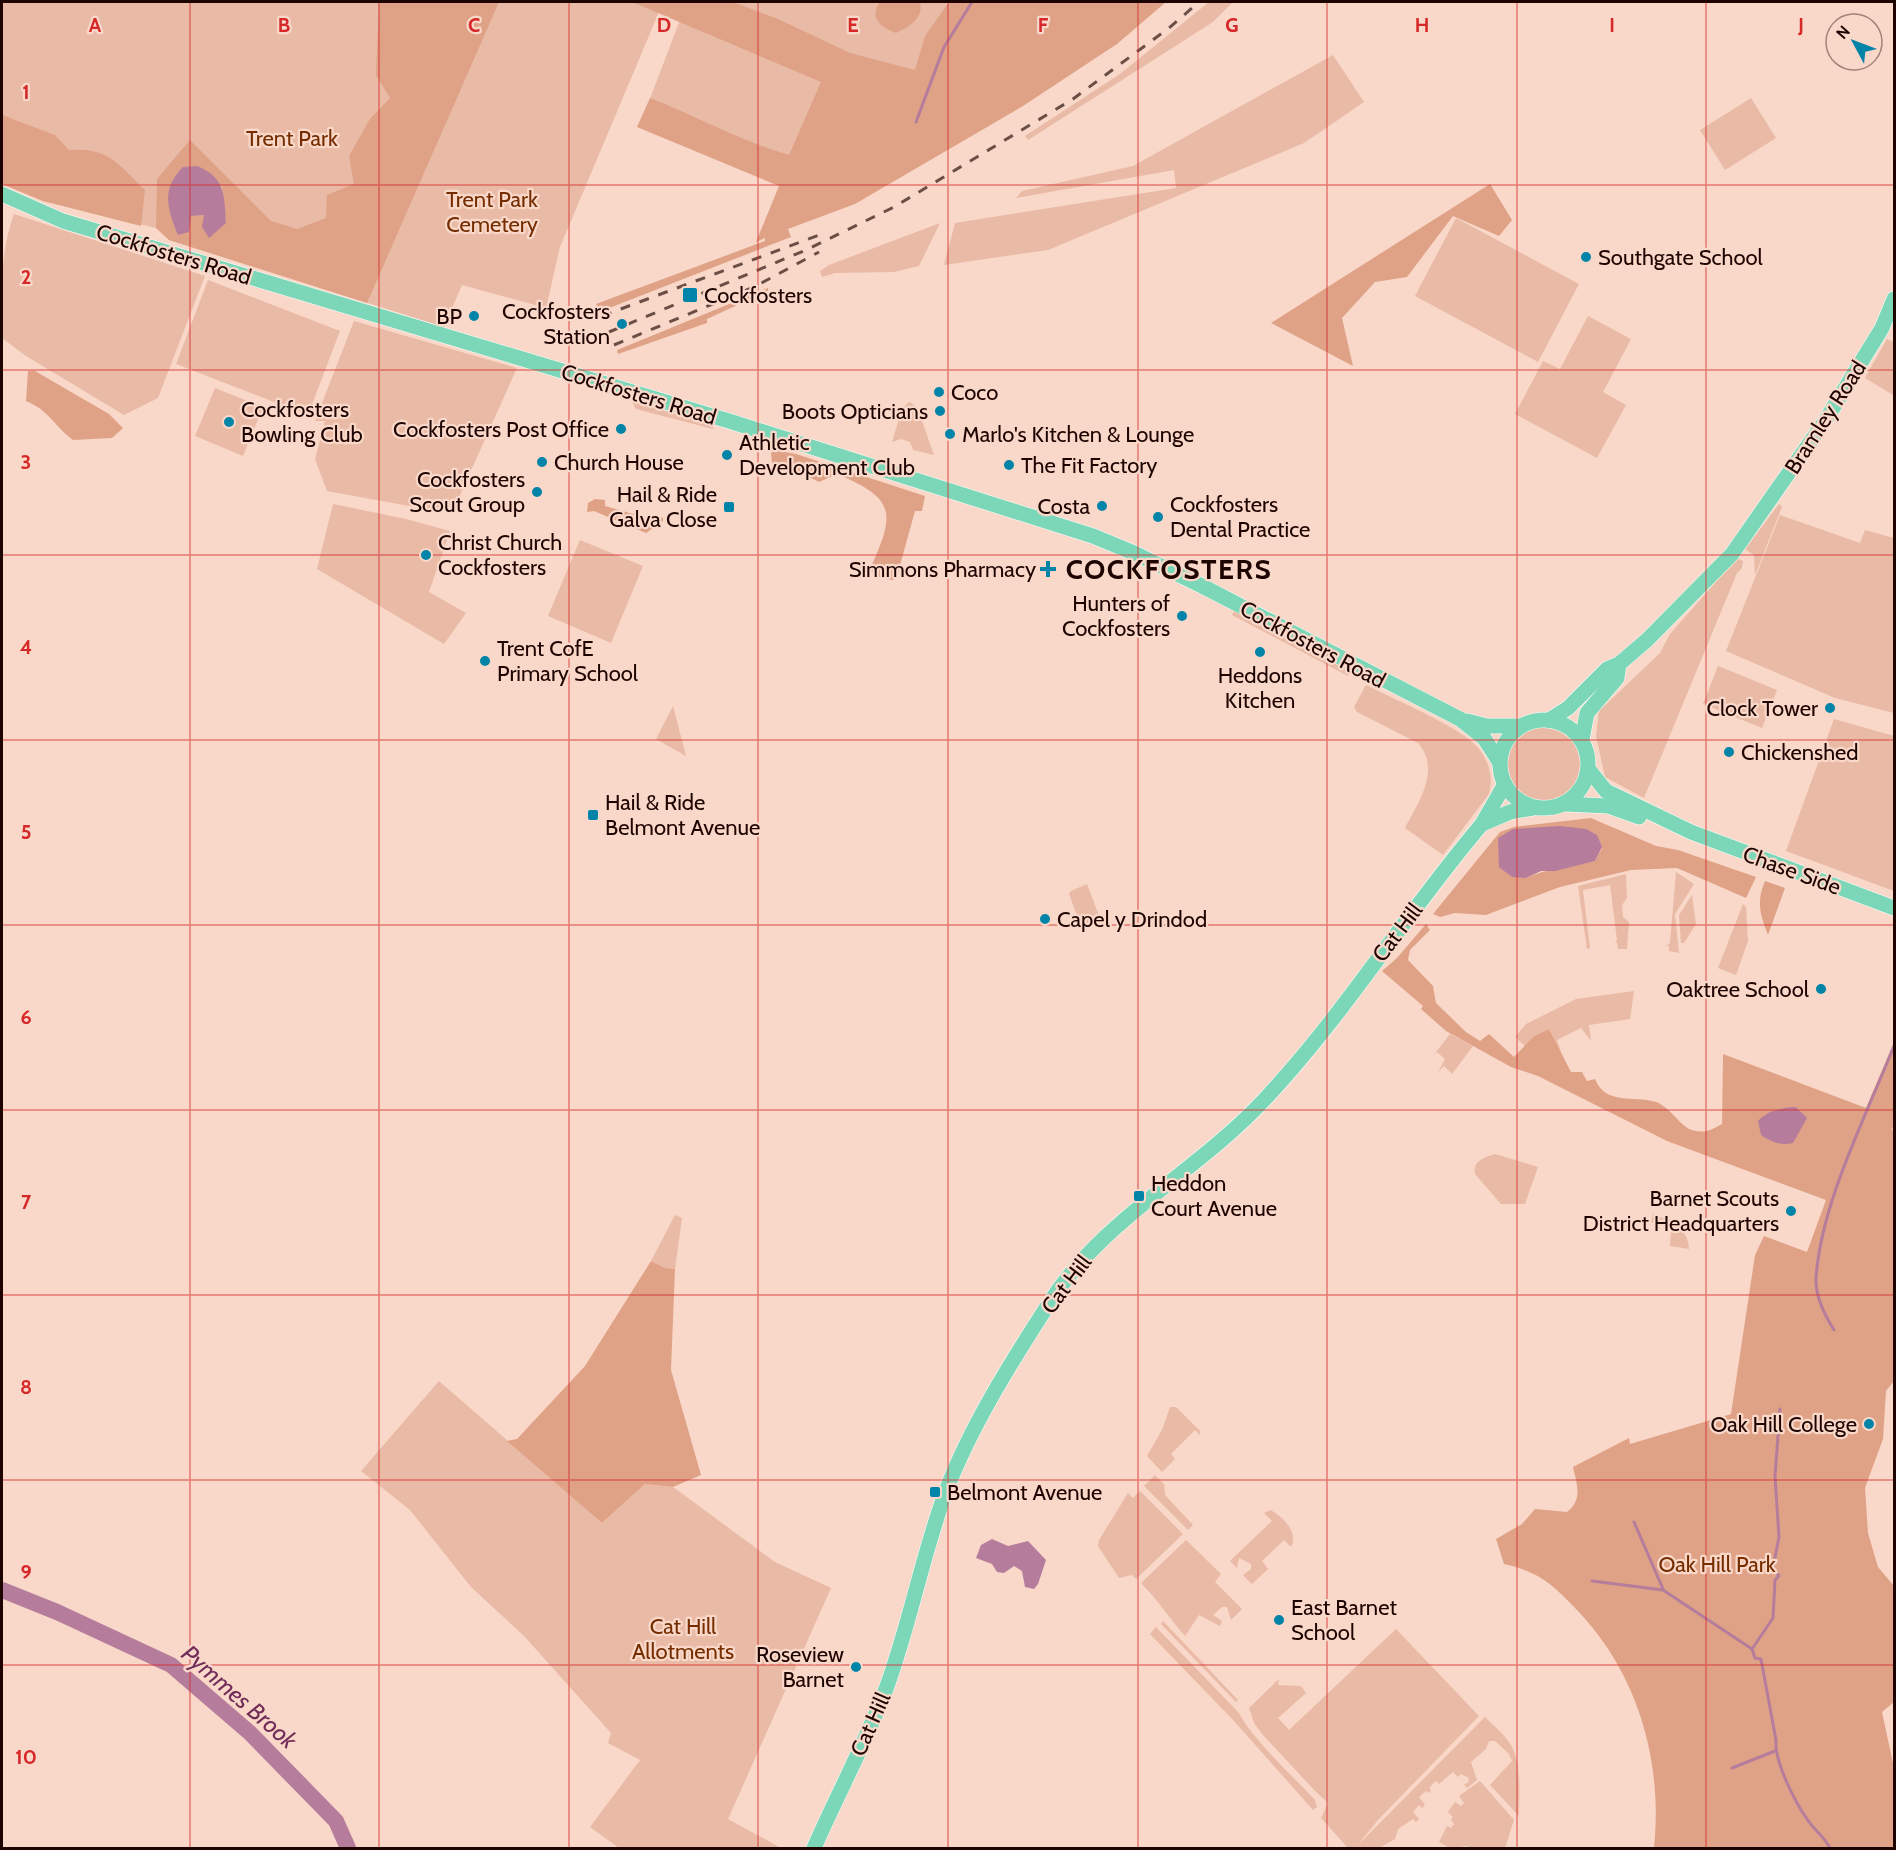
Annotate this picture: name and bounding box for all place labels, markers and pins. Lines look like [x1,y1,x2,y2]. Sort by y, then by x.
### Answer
place label: Southgate School [1598,244,1764,271]
marker: Southgate School [1579,250,1593,264]
place label: Cockfosters [704,282,812,309]
marker: Cockfosters [681,286,699,304]
place label: Cockfosters Station [502,298,610,350]
place label: BP [436,303,462,330]
marker: BP [467,309,481,323]
marker: Cockfosters Station [615,317,629,331]
place label: Coco [951,379,998,406]
marker: Coco [932,385,946,399]
place label: Cockfosters Bowling Club [241,396,363,448]
place label: Boots Opticians [782,398,928,425]
marker: Boots Opticians [933,404,947,418]
marker: Cockfosters Bowling Club [222,415,236,429]
place label: Cockfosters Post Office [393,416,609,443]
place label: Marlo's Kitchen & Lounge [962,421,1194,448]
marker: Cockfosters Post Office [614,422,628,436]
marker: Marlo's Kitchen & Lounge [943,427,957,441]
place label: Athletic Development Club [739,429,915,481]
marker: Athletic Development Club [720,448,734,462]
place label: Church House [554,449,684,476]
place label: The Fit Factory [1021,452,1157,479]
marker: Church House [535,455,549,469]
marker: The Fit Factory [1002,458,1016,472]
place label: Cockfosters Scout Group [409,466,525,518]
place label: Hail & Ride Galva Close [609,481,717,533]
marker: Cockfosters Scout Group [530,485,544,499]
place label: Cockfosters Dental Practice [1170,491,1310,543]
place label: Costa [1038,493,1090,520]
marker: Costa [1095,499,1109,513]
marker: Hail & Ride Galva Close [722,500,736,514]
marker: Cockfosters Dental Practice [1151,510,1165,524]
place label: Christ Church Cockfosters [438,529,562,581]
marker: Christ Church Cockfosters [419,548,433,562]
place label: Simmons Pharmacy [849,556,1036,583]
marker: Simmons Pharmacy [1041,562,1055,576]
place label: Hunters of Cockfosters [1062,590,1170,642]
marker: Hunters of Cockfosters [1175,609,1189,623]
place label: Trent CofE Primary School [497,635,639,687]
marker: Heddons Kitchen [1253,645,1267,659]
marker: Trent CofE Primary School [478,654,492,668]
place label: Heddons Kitchen [1218,662,1302,714]
place label: Clock Tower [1706,695,1818,722]
marker: Clock Tower [1823,701,1837,715]
place label: Chickenshed [1741,739,1859,766]
marker: Chickenshed [1722,745,1736,759]
place label: Hail & Ride Belmont Avenue [605,789,760,841]
marker: Hail & Ride Belmont Avenue [586,808,600,822]
place label: Capel y Drindod [1057,906,1207,933]
marker: Capel y Drindod [1038,912,1052,926]
place label: Oaktree School [1666,976,1810,1003]
marker: Oaktree School [1814,982,1828,996]
place label: Heddon Court Avenue [1151,1170,1277,1222]
place label: Barnet Scouts District Headquarters [1583,1185,1779,1237]
marker: Heddon Court Avenue [1132,1189,1146,1203]
marker: Barnet Scouts District Headquarters [1784,1204,1798,1218]
place label: Oak Hill College [1710,1411,1857,1438]
marker: Oak Hill College [1862,1417,1876,1431]
place label: Belmont Avenue [947,1479,1102,1506]
marker: Belmont Avenue [928,1485,942,1499]
place label: East Barnet School [1291,1594,1397,1646]
marker: East Barnet School [1272,1613,1286,1627]
place label: Roseview Barnet [756,1641,845,1693]
marker: Roseview Barnet [849,1660,863,1674]

